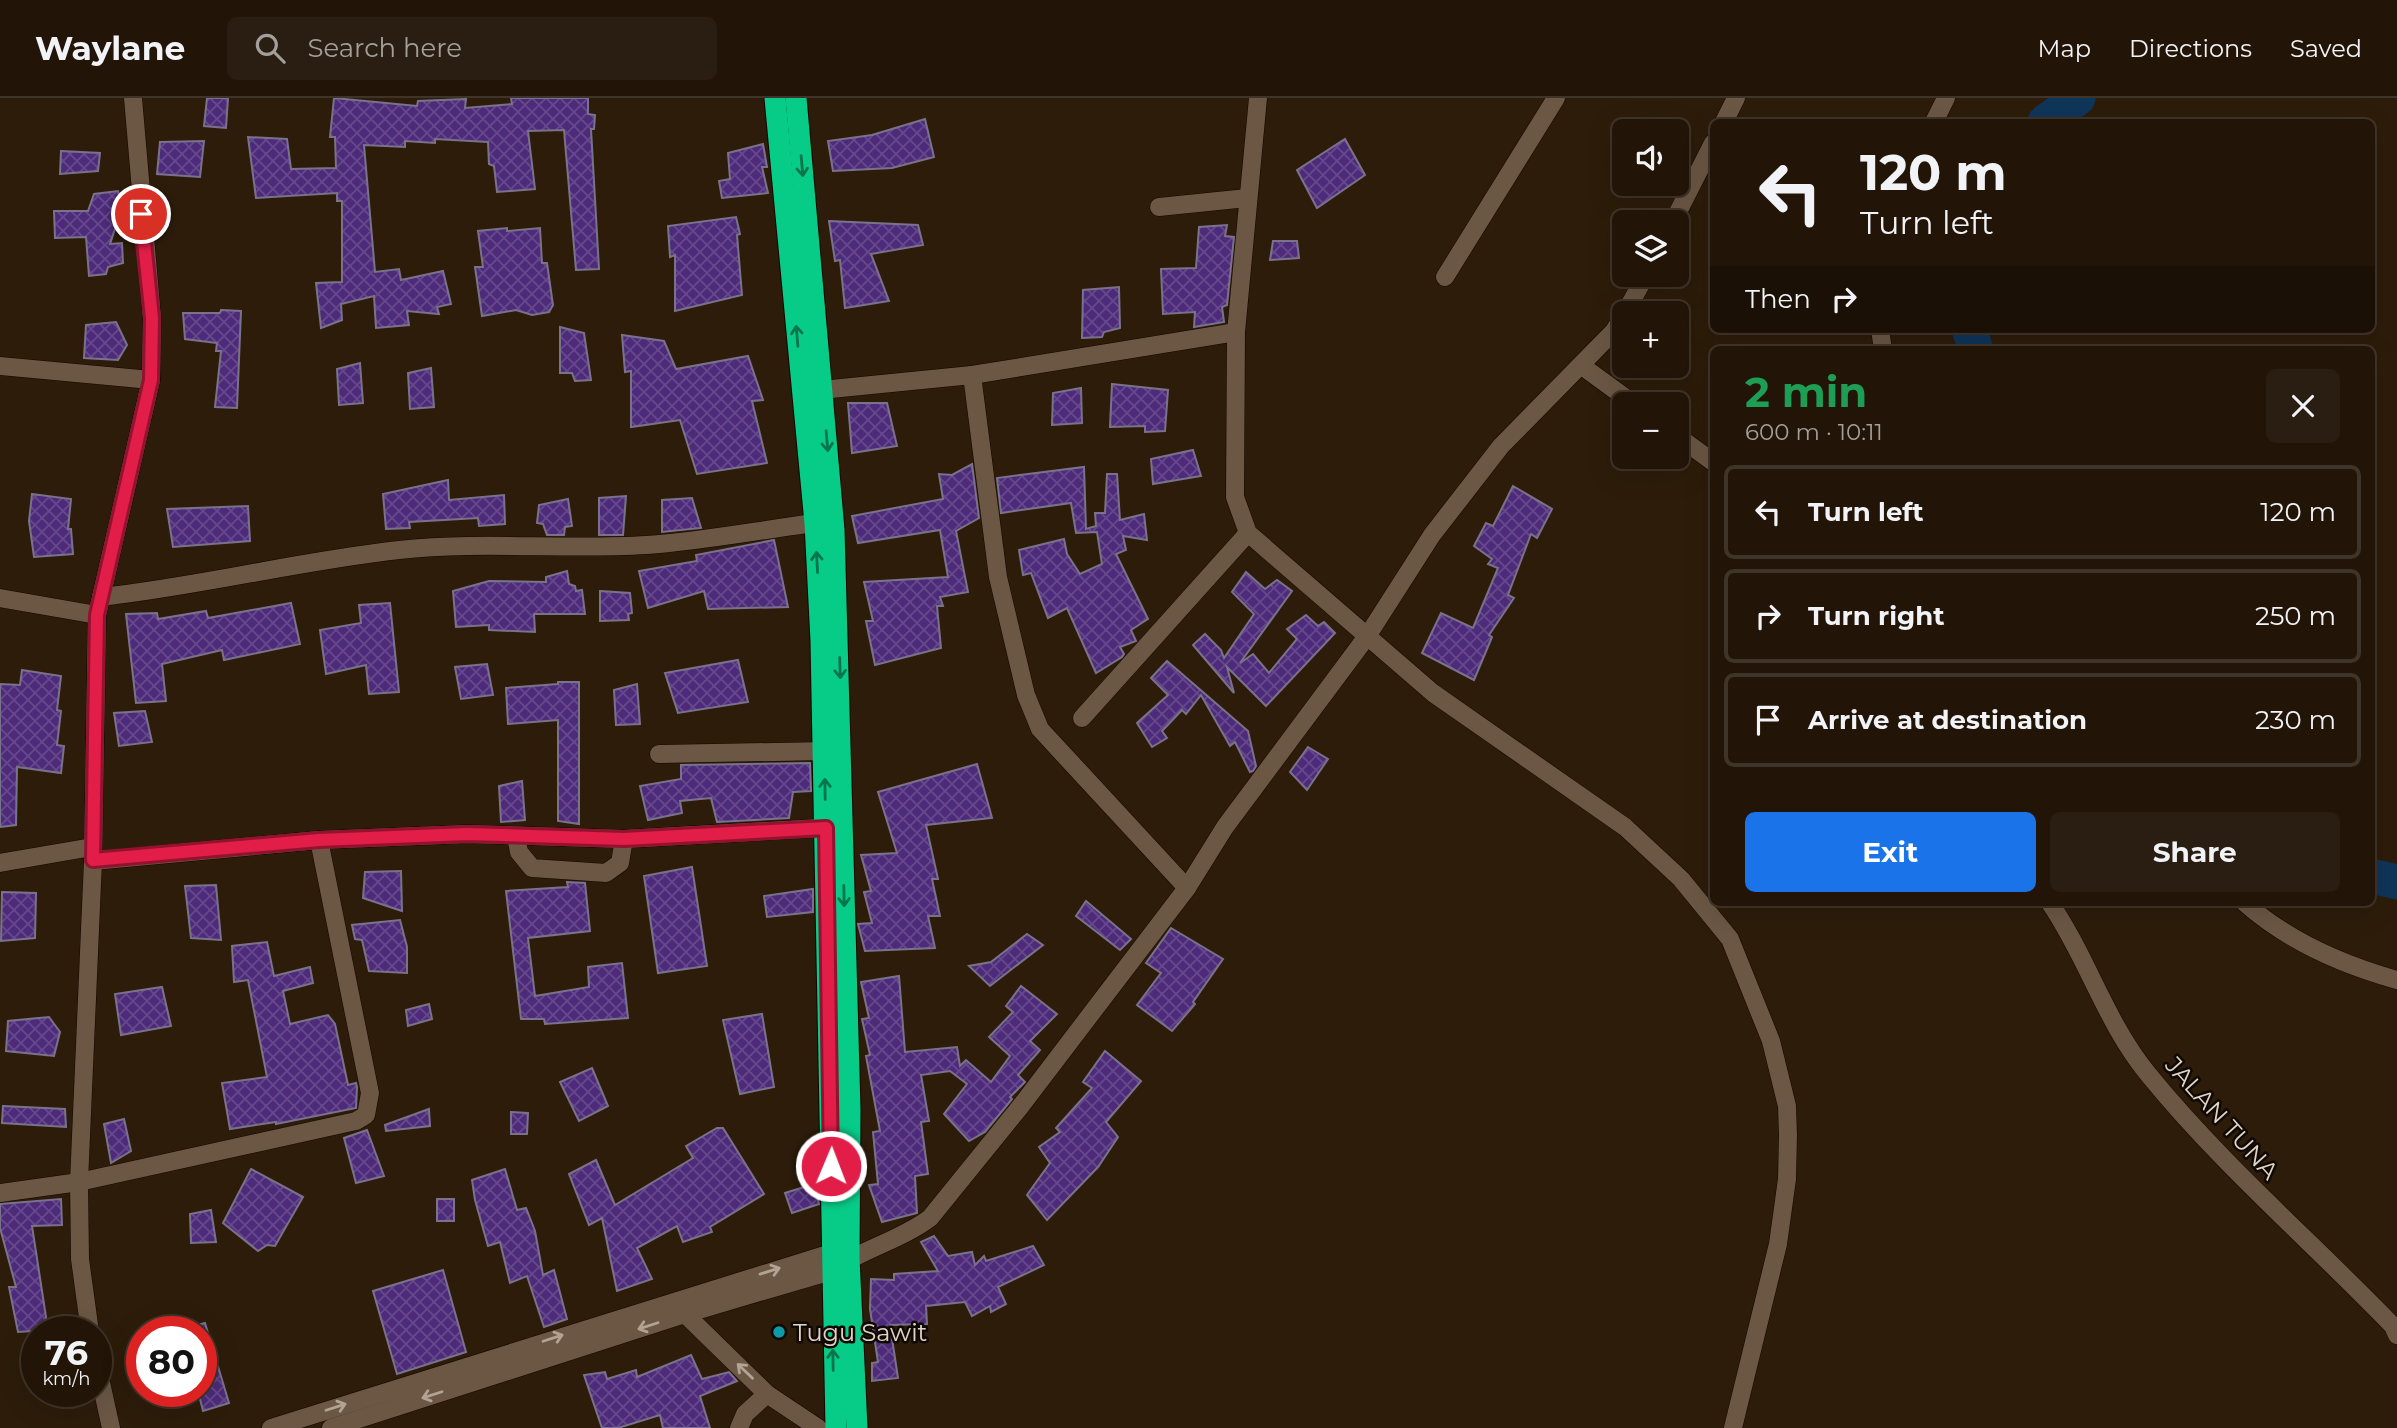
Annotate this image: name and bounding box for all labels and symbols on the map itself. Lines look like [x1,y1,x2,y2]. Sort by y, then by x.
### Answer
one-way arrow [795,154,808,177]
pin [111,184,171,244]
one-way arrow [790,325,803,347]
one-way arrow [821,430,834,452]
one-way arrow [811,551,824,574]
one-way arrow [833,657,846,680]
one-way arrow [819,778,832,801]
one-way arrow [837,884,851,907]
street label: JALAN TUNA [2159,1050,2285,1186]
position arrow [794,1129,868,1203]
one-way arrow [759,1263,781,1276]
speed limit sign: 80 [126,1316,217,1407]
place label: Tugu Sawit [793,1318,927,1347]
one-way arrow [638,1320,660,1333]
marker: Tugu Sawit [771,1324,787,1340]
one-way arrow [542,1331,564,1344]
one-way arrow [826,1349,840,1372]
one-way arrow [737,1363,754,1380]
one-way arrow [421,1390,443,1403]
one-way arrow [325,1400,347,1413]

